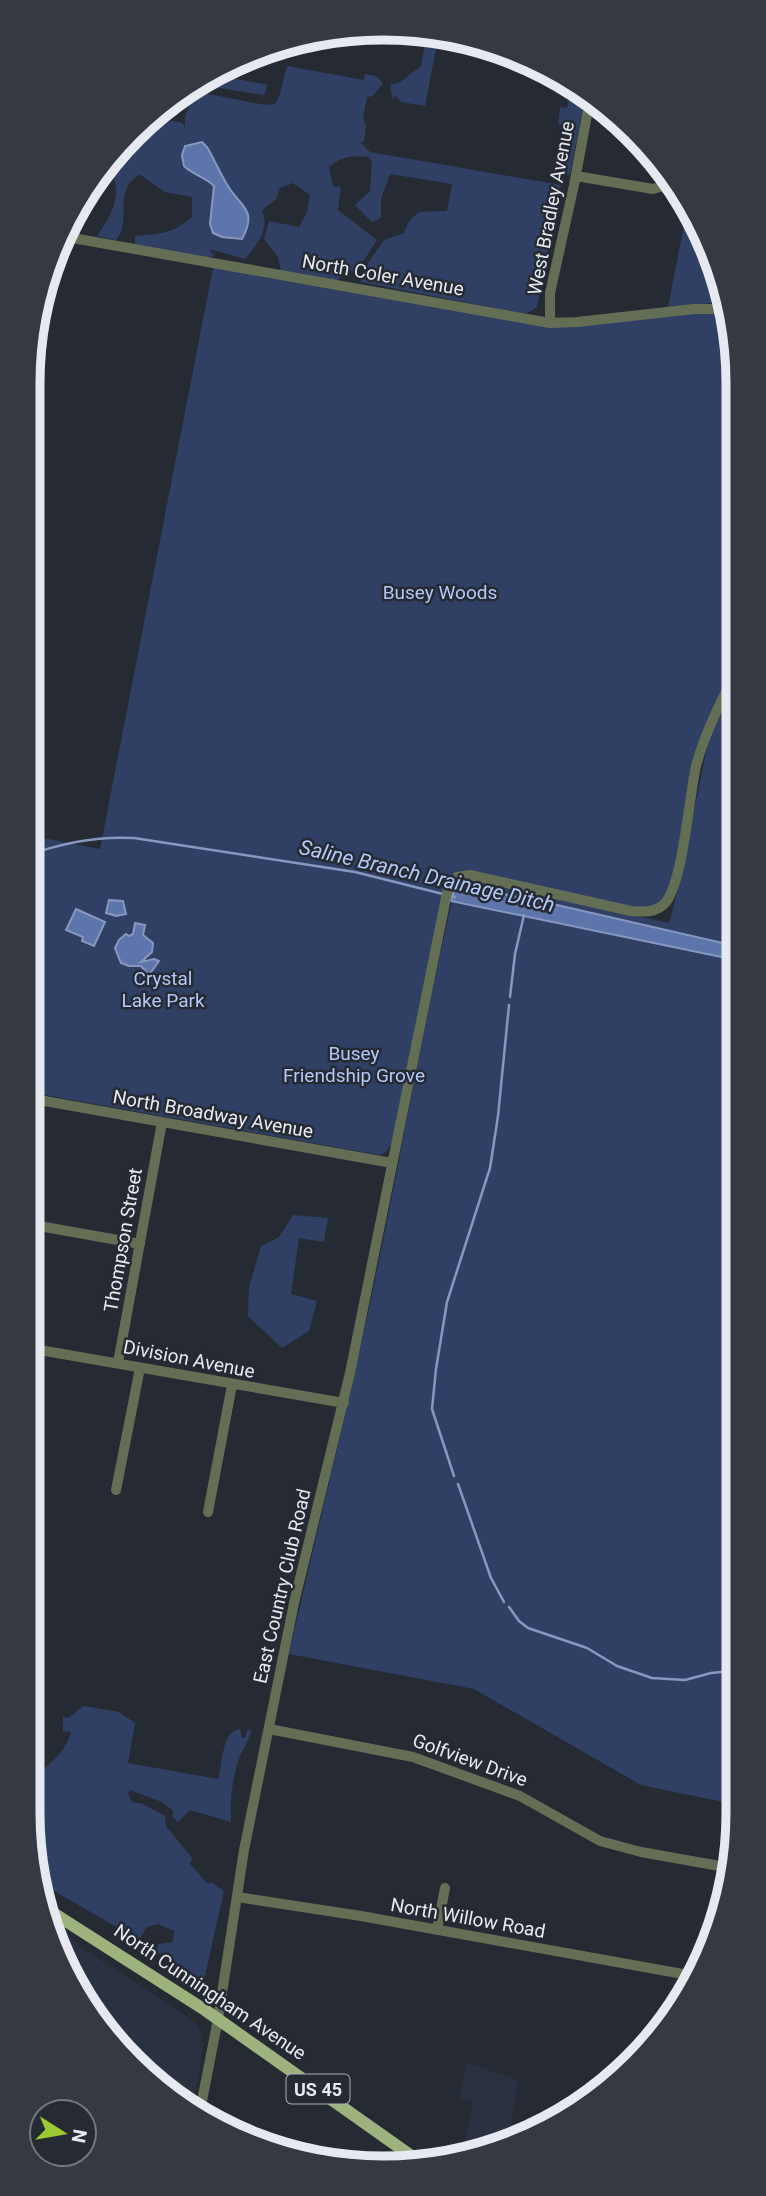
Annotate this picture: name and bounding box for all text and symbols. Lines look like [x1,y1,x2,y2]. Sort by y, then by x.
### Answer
street label: West Bradley Avenue [523,119,579,297]
street label: North Coler Avenue [300,249,466,301]
park label: Busey Woods [383,581,497,604]
water label: Saline Branch Drainage Ditch [297,835,557,917]
park label: Crystal Lake Park [121,967,205,1012]
park label: Busey Friendship Grove [283,1042,425,1087]
street label: North Broadway Avenue [111,1085,315,1143]
street label: Thompson Street [99,1166,147,1314]
street label: Division Avenue [121,1335,257,1383]
street label: East Country Club Road [248,1486,316,1686]
street label: Golfview Drive [409,1729,531,1791]
street label: North Willow Road [389,1893,547,1943]
street label: North Cunningham Avenue [110,1919,310,2065]
road number: US 45 [286,2074,350,2104]
north arrow [28,2098,98,2168]
text: N [67,2127,92,2145]

